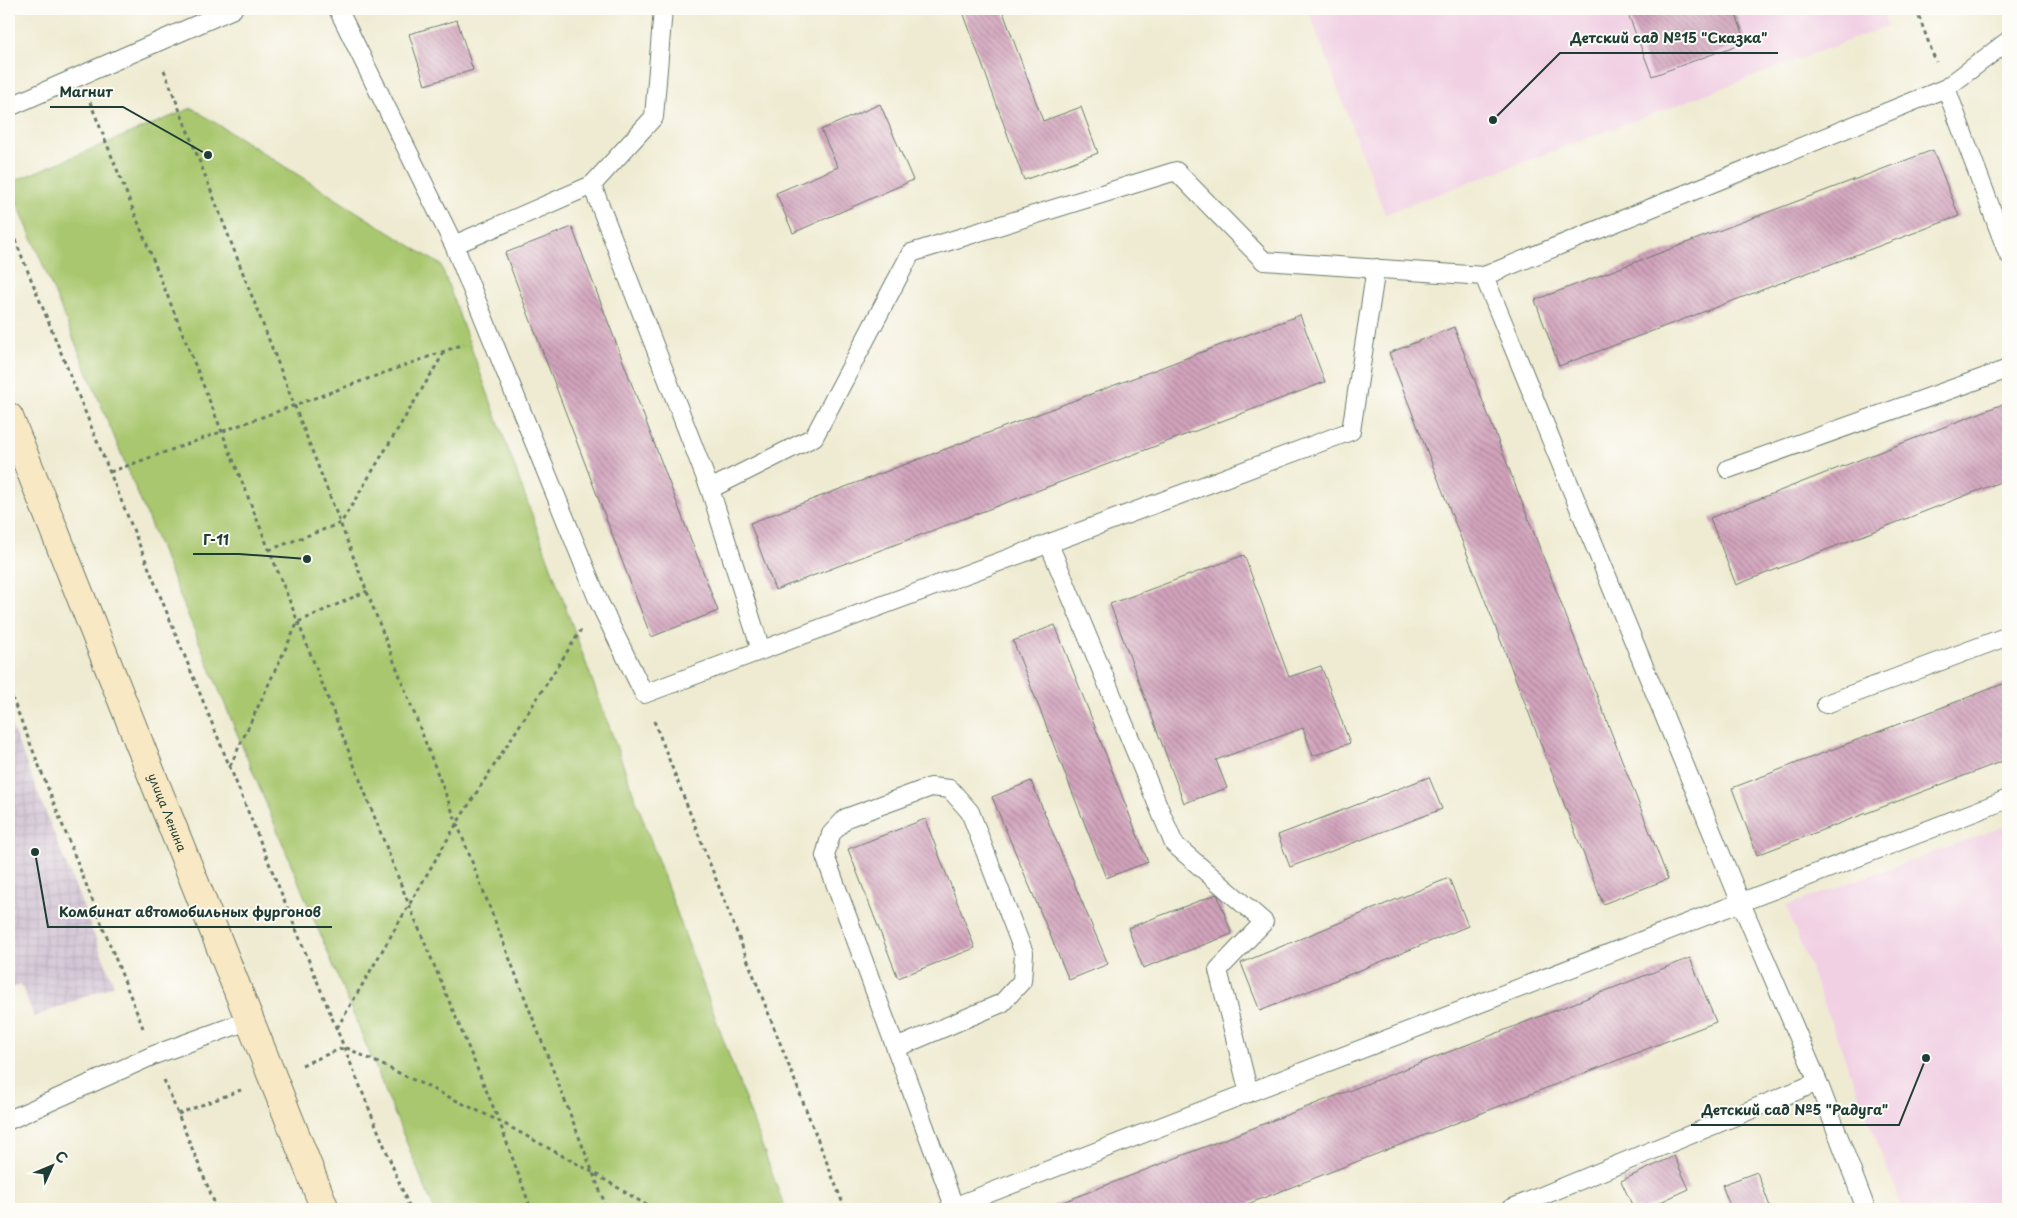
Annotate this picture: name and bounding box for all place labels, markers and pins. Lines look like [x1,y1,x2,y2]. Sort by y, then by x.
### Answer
callout: Детский сад №15 "Сказка" [1560,24,1778,53]
callout: Магнит [50,78,123,107]
callout: Г-11 [193,525,239,554]
callout: Комбинат автомобильных фургонов [48,898,332,927]
callout: Детский сад №5 "Радуга" [1691,1096,1899,1125]

